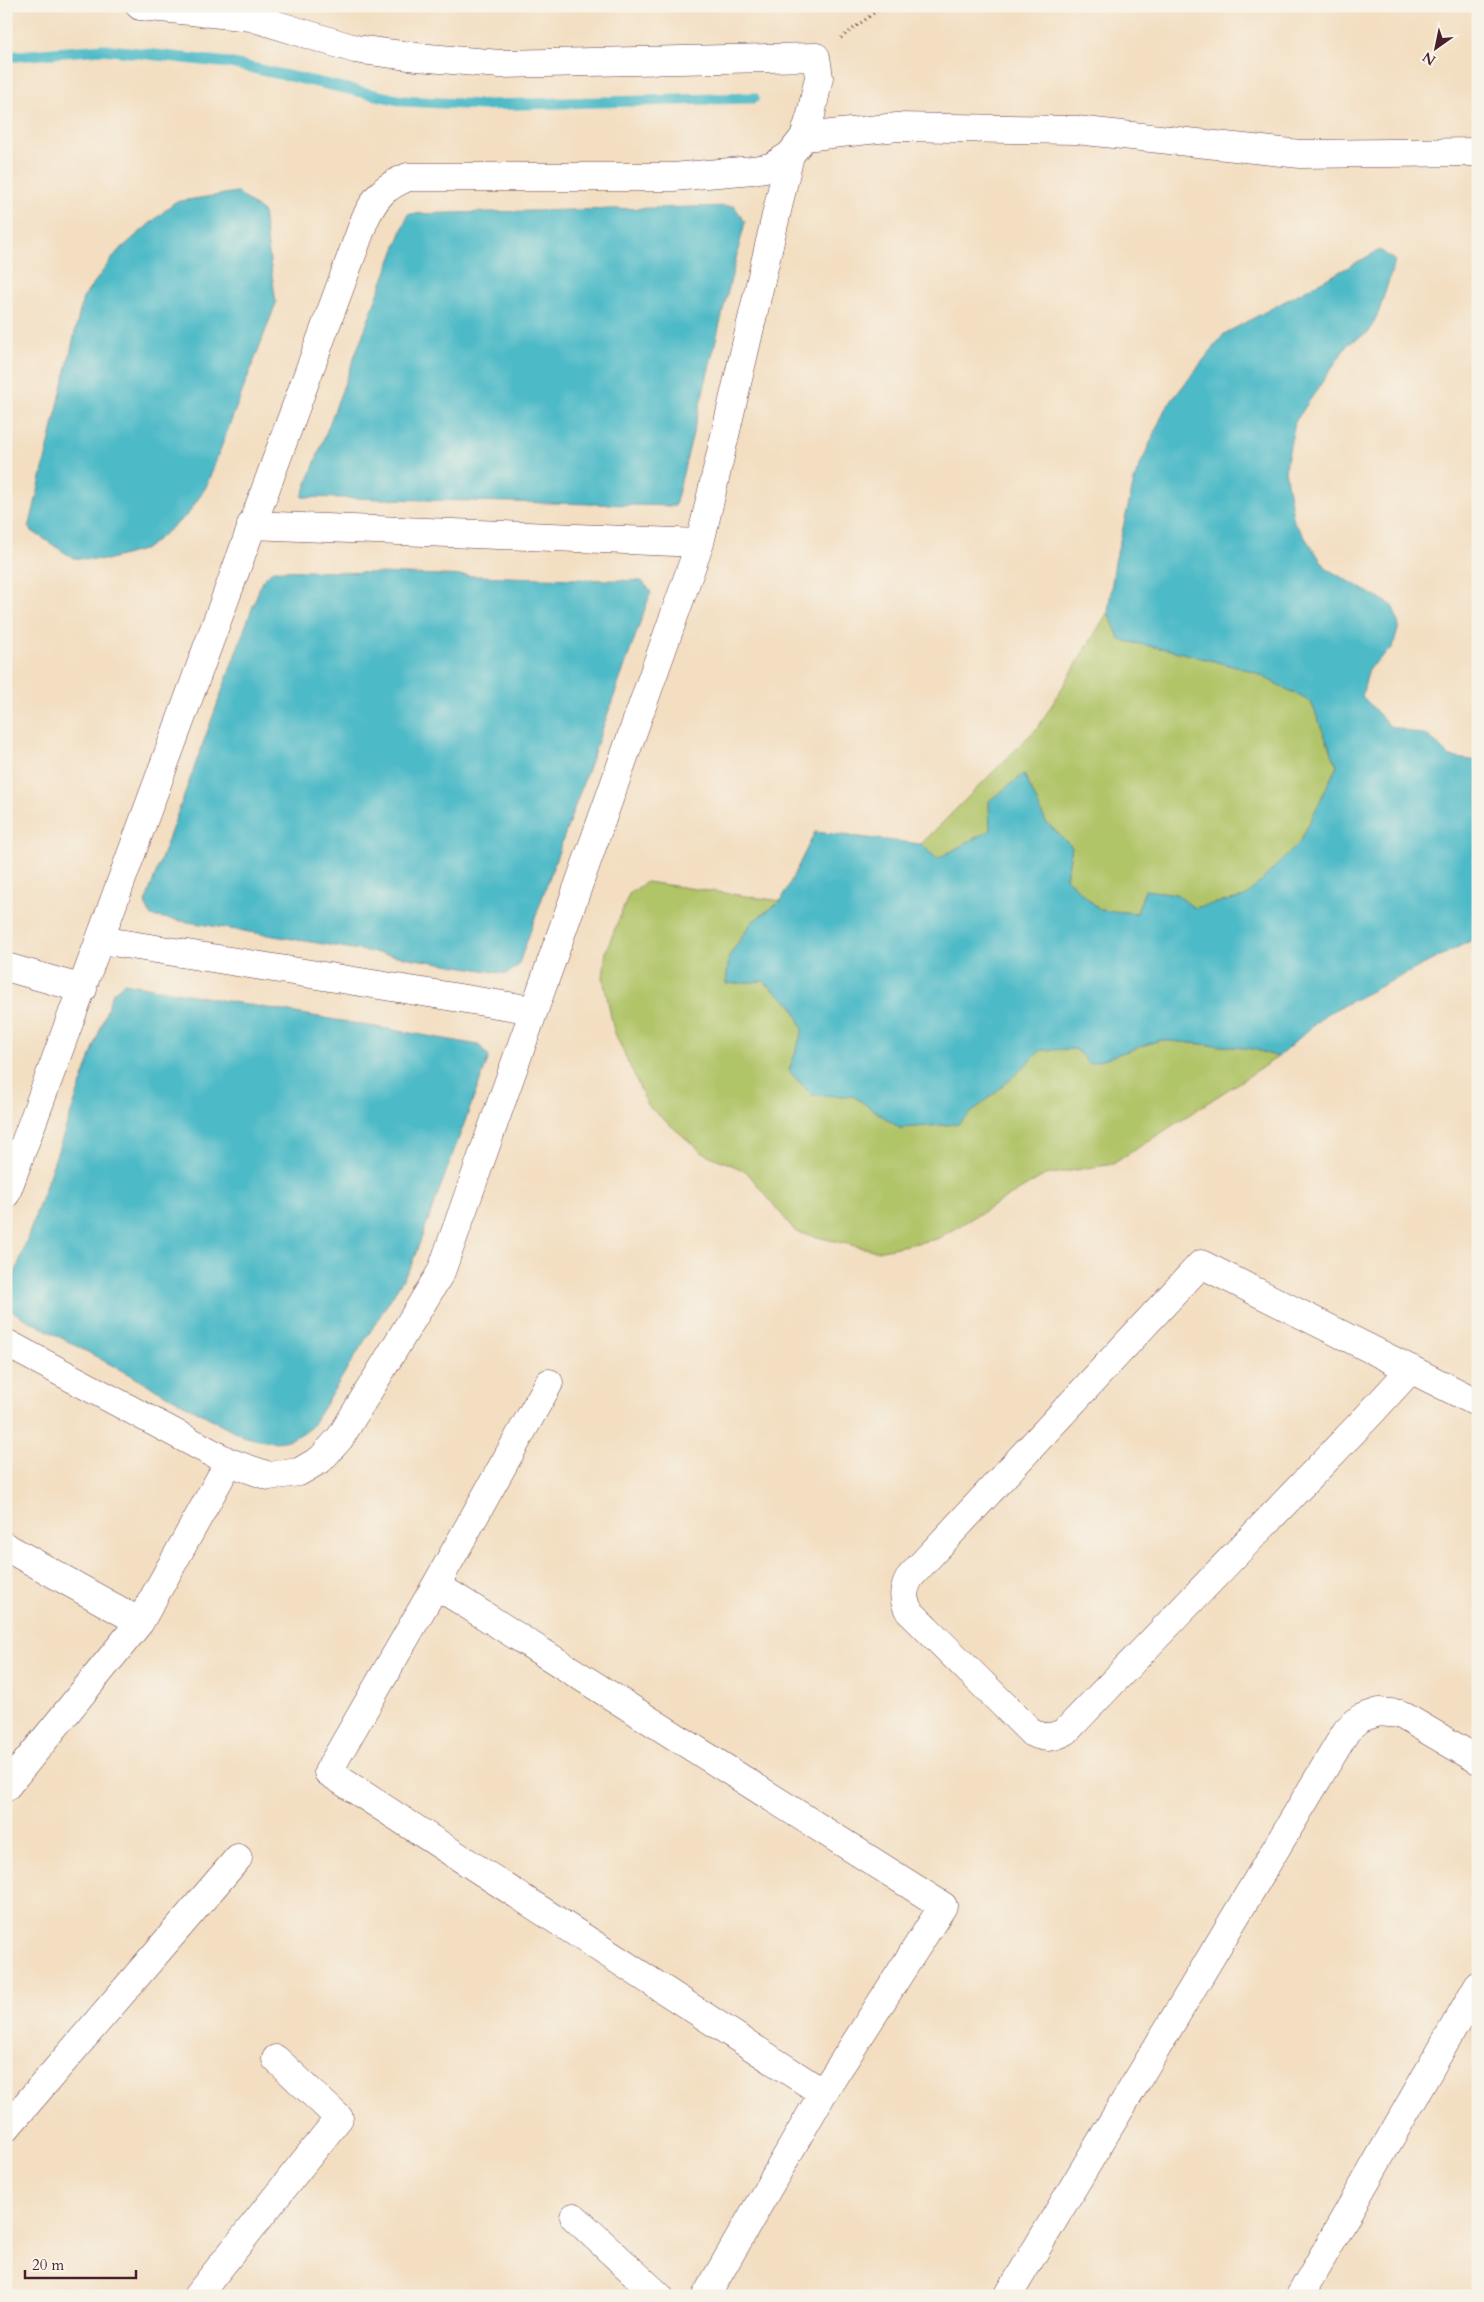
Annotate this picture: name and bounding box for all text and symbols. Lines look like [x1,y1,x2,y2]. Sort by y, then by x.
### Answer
north arrow [1412,22,1462,72]
text: N [1419,47,1439,70]
scale bar [25,2247,136,2279]
text: 20 m [32,2255,64,2275]

